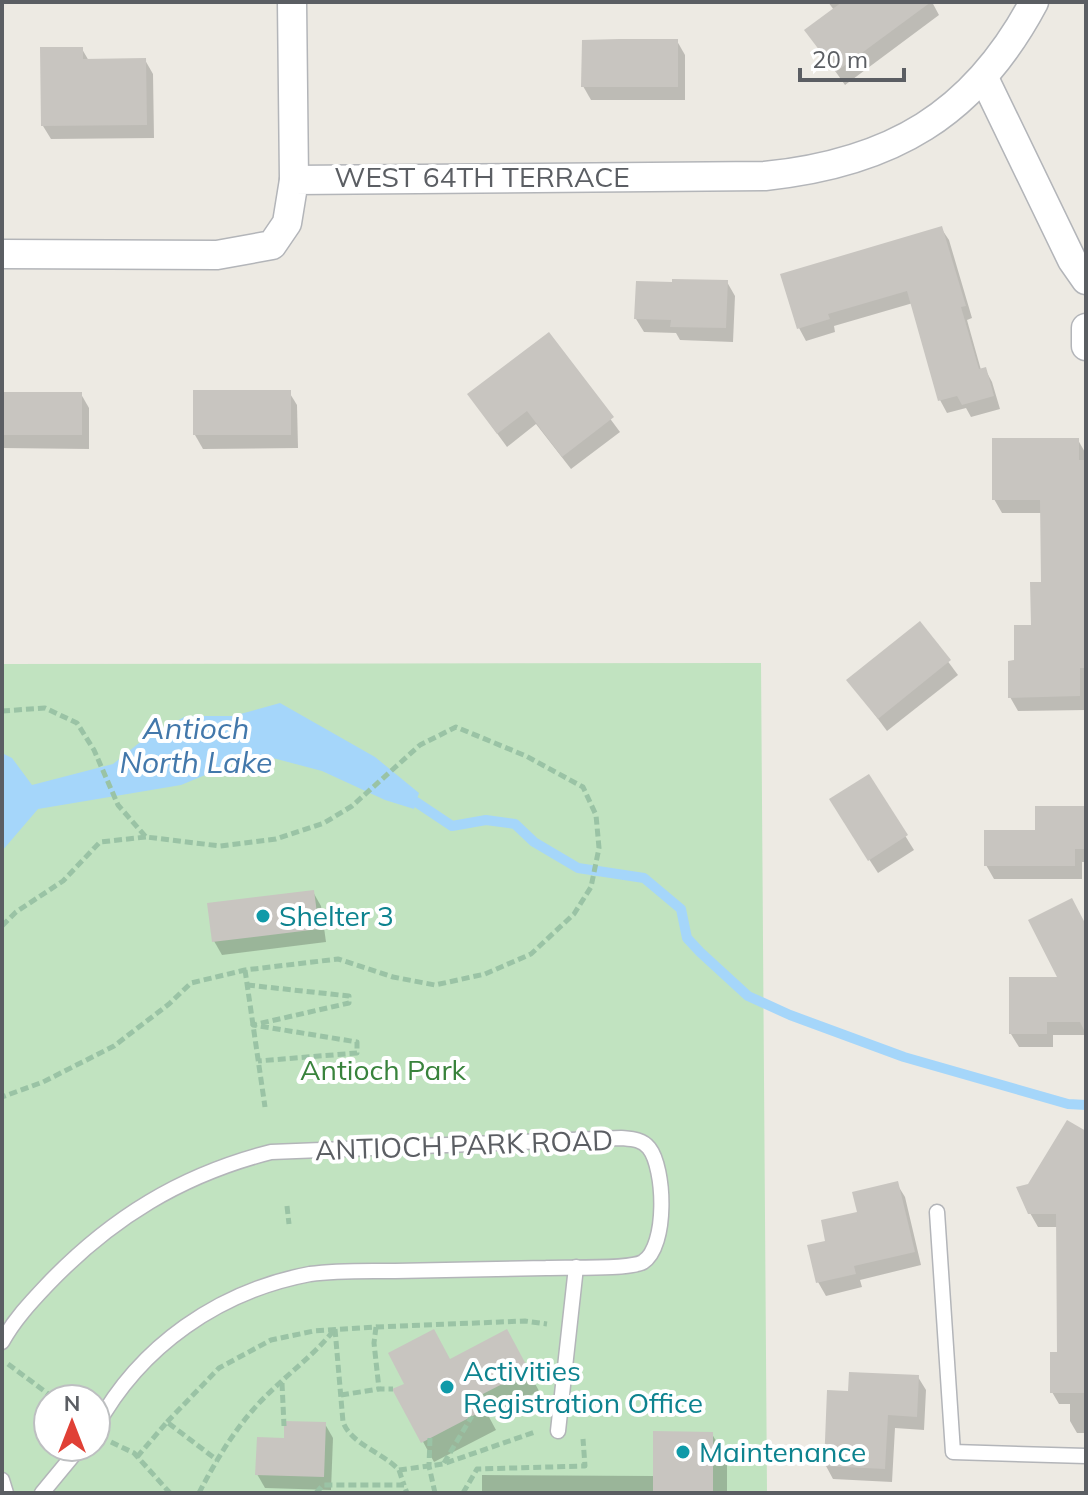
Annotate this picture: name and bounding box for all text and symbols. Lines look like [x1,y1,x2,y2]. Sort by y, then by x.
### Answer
scale bar [800,32,904,82]
text: 20 m [812,44,868,74]
street label: WEST 64TH TERRACE [334,159,630,194]
water label: Antioch North Lake [120,709,272,781]
place label: Shelter 3 [279,898,394,933]
marker: Shelter 3 [254,907,272,925]
park label: Antioch Park [300,1052,467,1087]
street label: ANTIOCH PARK ROAD [314,1122,614,1167]
place label: Activities Registration Office [463,1353,703,1420]
marker: Activities Registration Office [438,1378,456,1396]
north arrow [32,1383,112,1463]
text: N [64,1389,80,1417]
place label: Maintenance [699,1434,866,1469]
marker: Maintenance [674,1443,692,1461]

